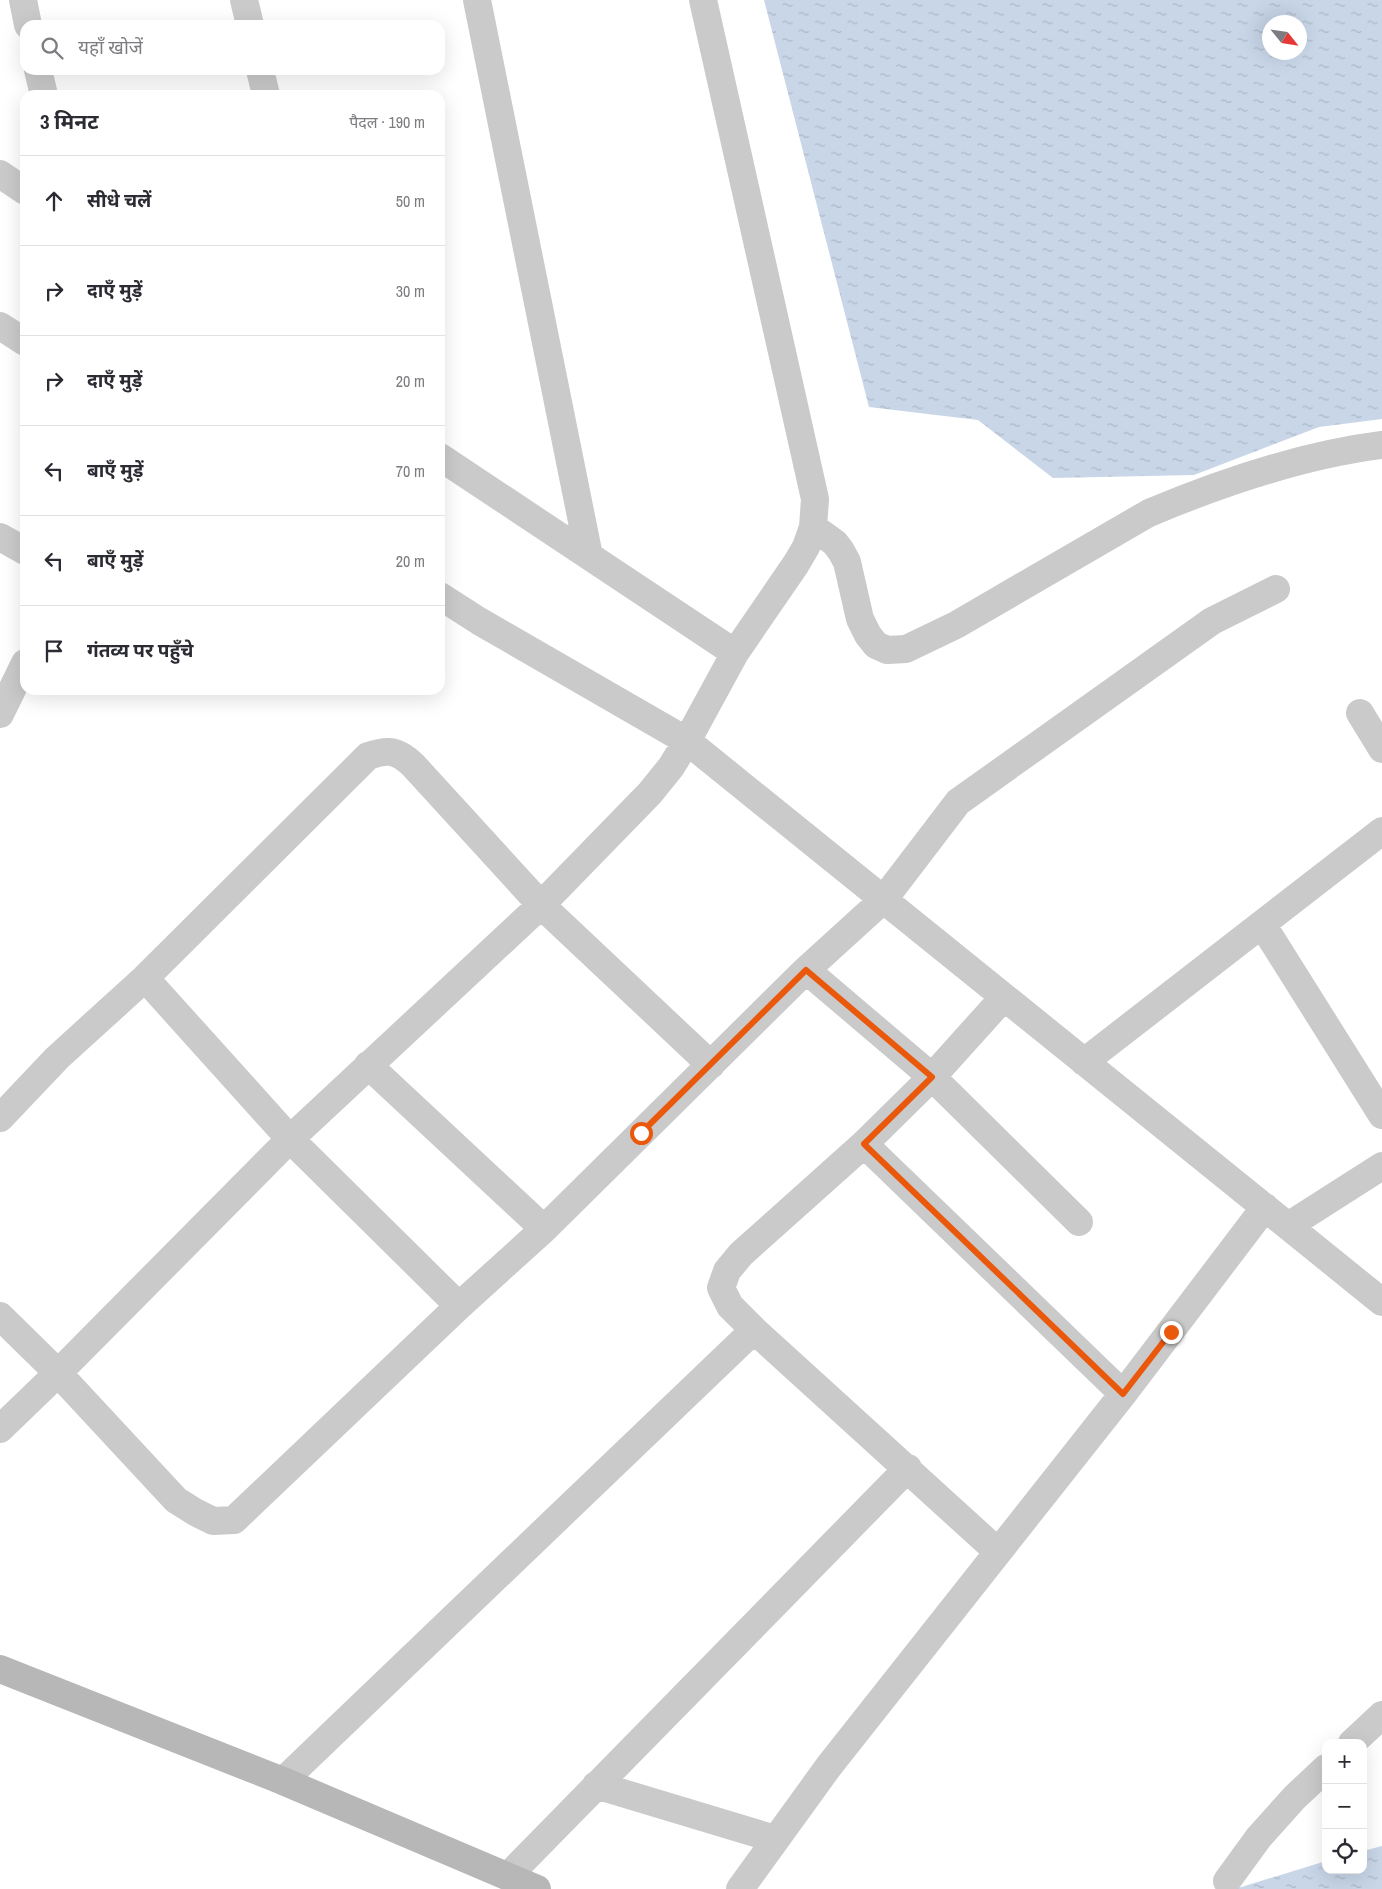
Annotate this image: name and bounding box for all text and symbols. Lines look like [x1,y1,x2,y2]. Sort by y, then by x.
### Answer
north arrow [1262,15,1307,60]
search box [20,20,445,75]
icon: search [38,34,66,62]
text: यहाँ खोजें [78,34,143,60]
text: 3 मिनट [40,107,98,136]
text: पैदल · 190 m [349,111,425,133]
icon: ahead [40,187,68,215]
text: सीधे चलें [87,187,151,213]
text: 50 m [396,190,425,212]
icon: right [40,277,68,305]
text: दाएँ मुड़ें [87,277,142,303]
text: 30 m [396,280,425,302]
icon: right [40,367,68,395]
text: दाएँ मुड़ें [87,367,142,393]
text: 20 m [396,370,425,392]
icon: left [40,457,68,485]
text: बाएँ मुड़ें [87,457,143,483]
text: 70 m [396,460,425,482]
icon: left [40,547,68,575]
text: बाएँ मुड़ें [87,547,143,573]
text: 20 m [396,550,425,572]
icon: arrive [40,637,68,665]
text: गंतव्य पर पहुँचे [87,637,193,663]
route start [630,1122,653,1145]
route end [1160,1321,1183,1344]
map controls [1322,1739,1367,1874]
button: + [1322,1739,1367,1784]
button: − [1322,1784,1367,1829]
button: locate [1322,1829,1367,1874]

